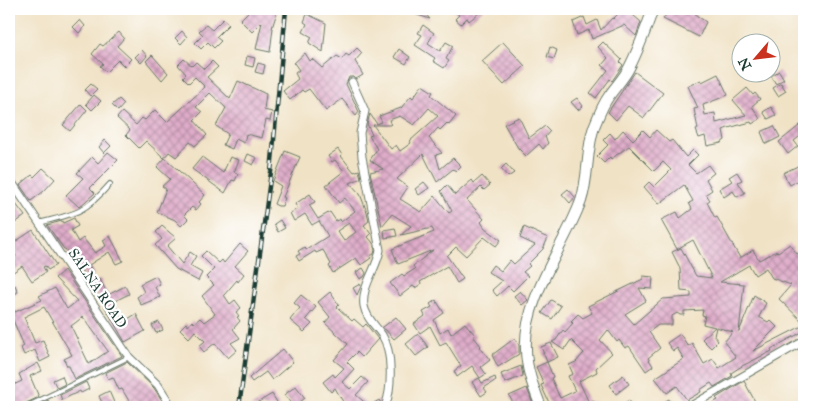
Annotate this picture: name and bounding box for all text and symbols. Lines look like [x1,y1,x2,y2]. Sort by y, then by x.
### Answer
north arrow [730,32,780,82]
text: N [735,55,755,73]
street label: SALNA ROAD [65,245,131,331]

